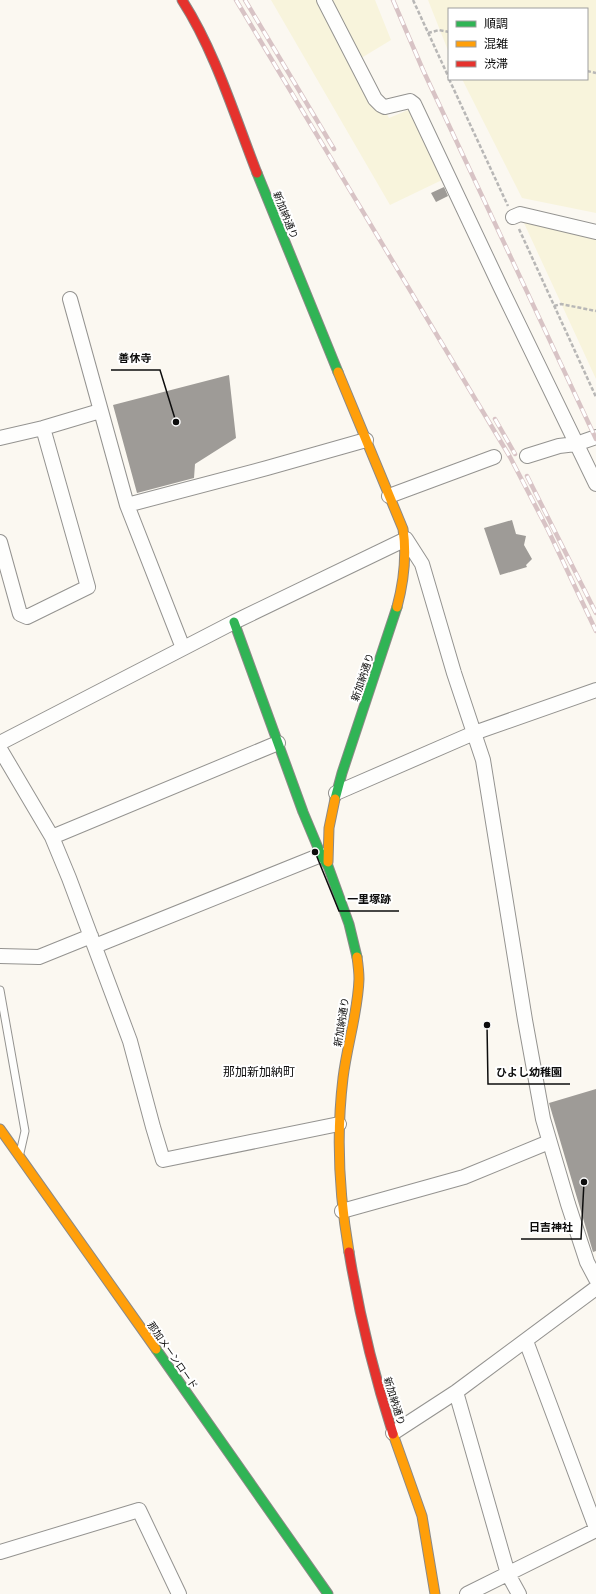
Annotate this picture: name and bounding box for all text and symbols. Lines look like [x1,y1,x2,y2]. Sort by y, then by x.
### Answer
legend [448,8,588,80]
text: 順調 [484,15,508,32]
text: 混雑 [484,35,508,52]
text: 渋滞 [484,55,508,72]
street label: 新加納通り [270,189,302,241]
callout: 善休寺 [111,347,160,370]
text: 善休寺 [119,350,152,365]
street label: 新加納通り [347,651,377,703]
callout: 一里塚跡 [339,888,399,911]
text: 一里塚跡 [347,891,391,906]
street label: 新加納通り [330,996,352,1048]
callout: ひよし幼稚園 [488,1061,570,1084]
district label: 那加新加納町 [223,1063,295,1080]
text: ひよし幼稚園 [496,1064,562,1079]
callout: 日吉神社 [521,1216,581,1239]
text: 日吉神社 [529,1219,573,1234]
street label: 那加メーンロード [144,1318,202,1392]
street label: 新加納通り [381,1375,409,1427]

